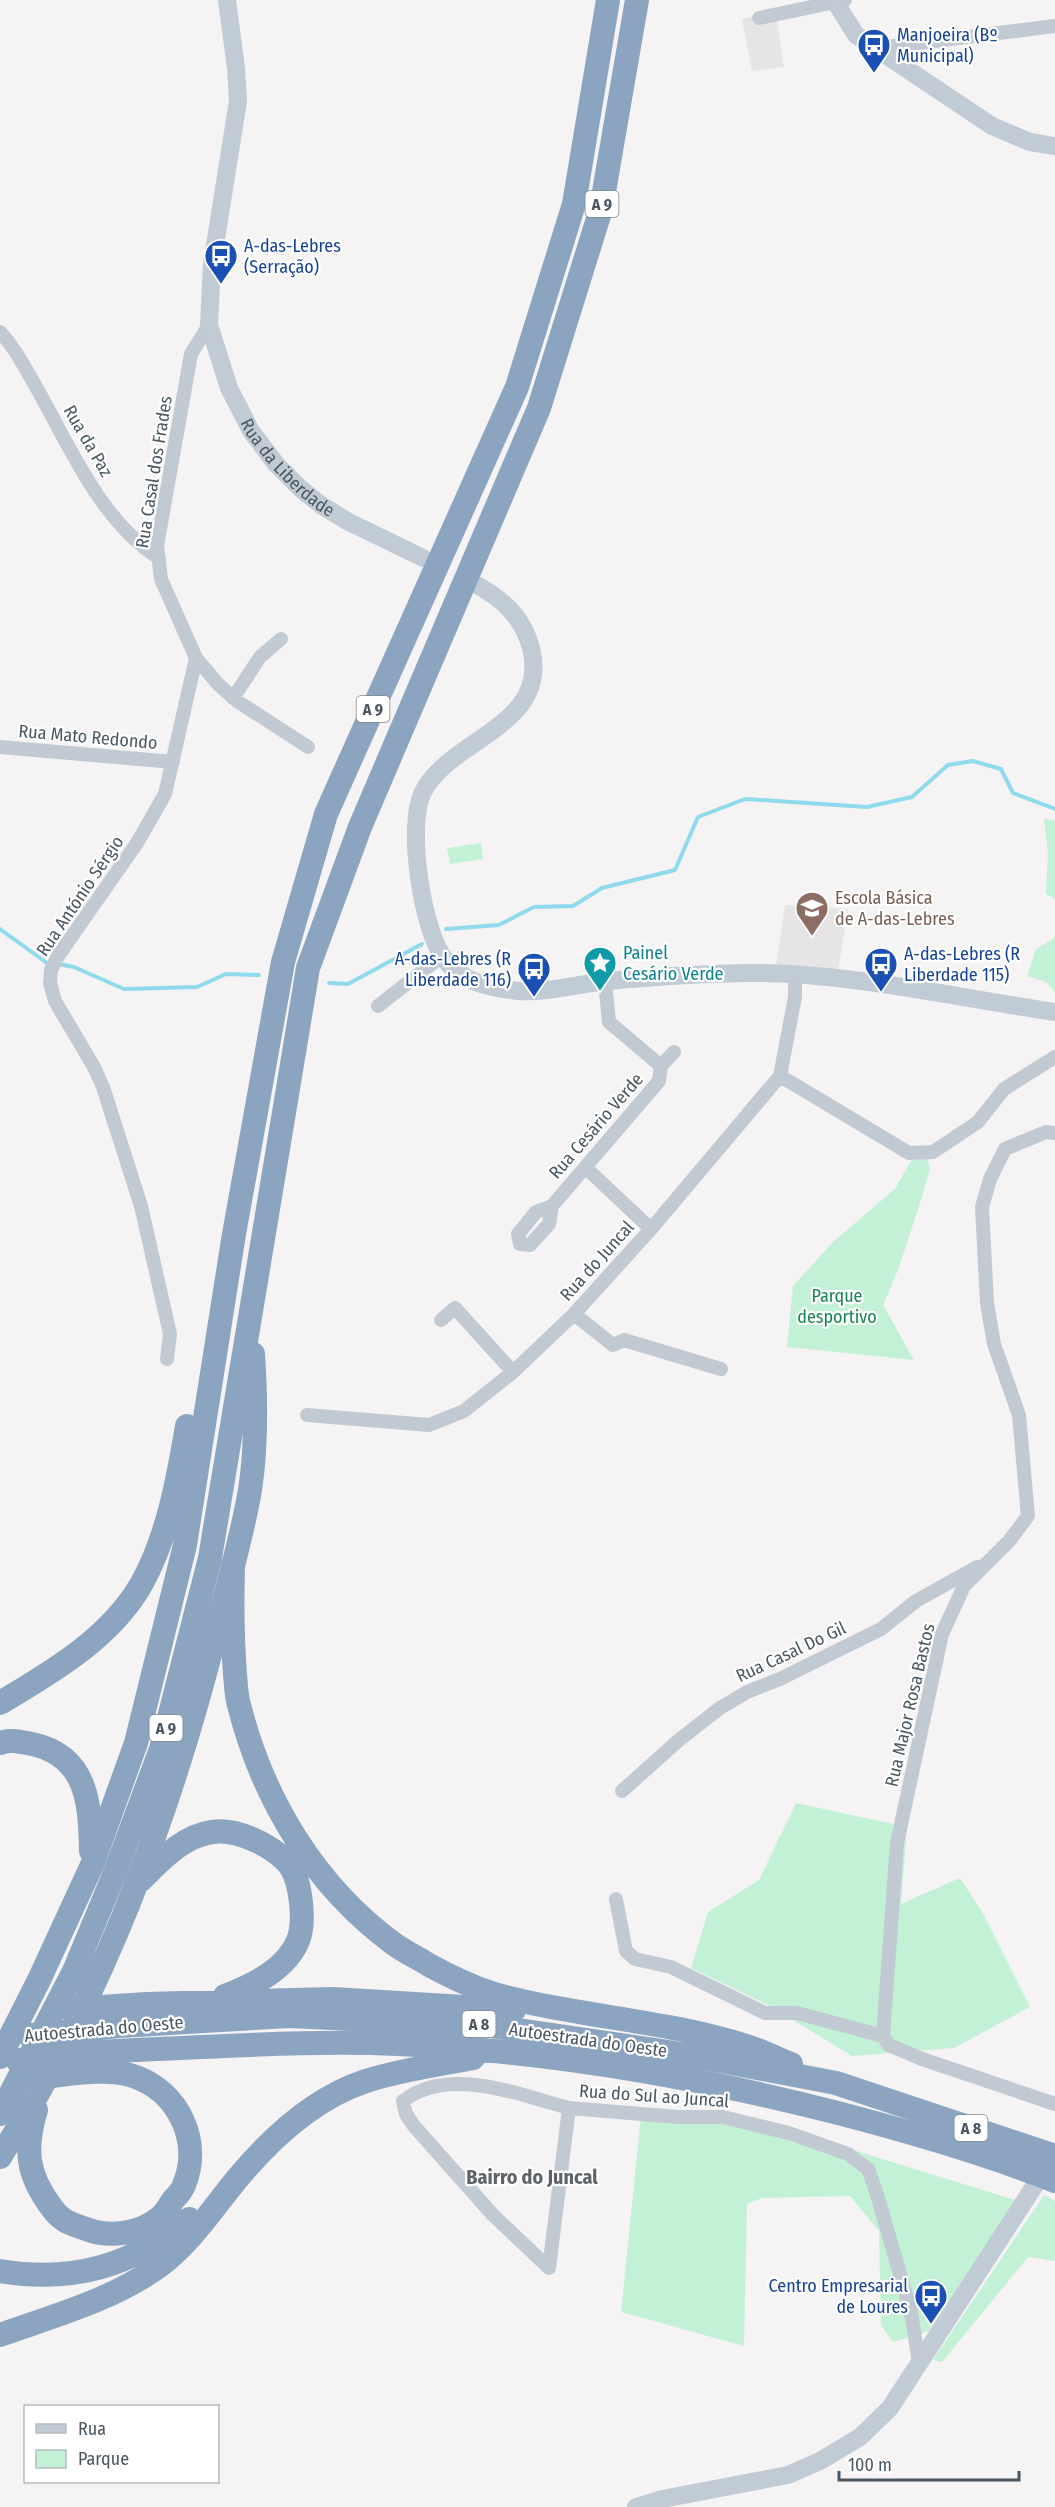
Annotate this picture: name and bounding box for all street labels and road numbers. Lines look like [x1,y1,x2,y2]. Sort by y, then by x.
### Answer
road number: A 9 [586,191,618,217]
street label: Rua Casal dos Frades [131,394,177,550]
street label: Rua da Paz [59,401,117,481]
street label: Rua da Liberdade [235,415,339,522]
road number: A 9 [356,696,389,722]
street label: Rua Mato Redondo [18,720,158,754]
street label: Rua António Sérgio [32,832,128,960]
street label: Rua Cesário Verde [544,1069,648,1183]
street label: Rua do Juncal [555,1216,639,1306]
street label: Rua Casal Do Gil [732,1617,850,1687]
street label: Rua Major Rosa Bastos [881,1621,940,1789]
road number: A 9 [150,1715,182,1741]
street label: Autoestrada do Oeste [24,2011,184,2047]
road number: A 8 [462,2011,496,2037]
street label: Autoestrada do Oeste [508,2018,669,2062]
street label: Rua do Sul ao Juncal [578,2080,730,2112]
road number: A 8 [954,2115,988,2141]

